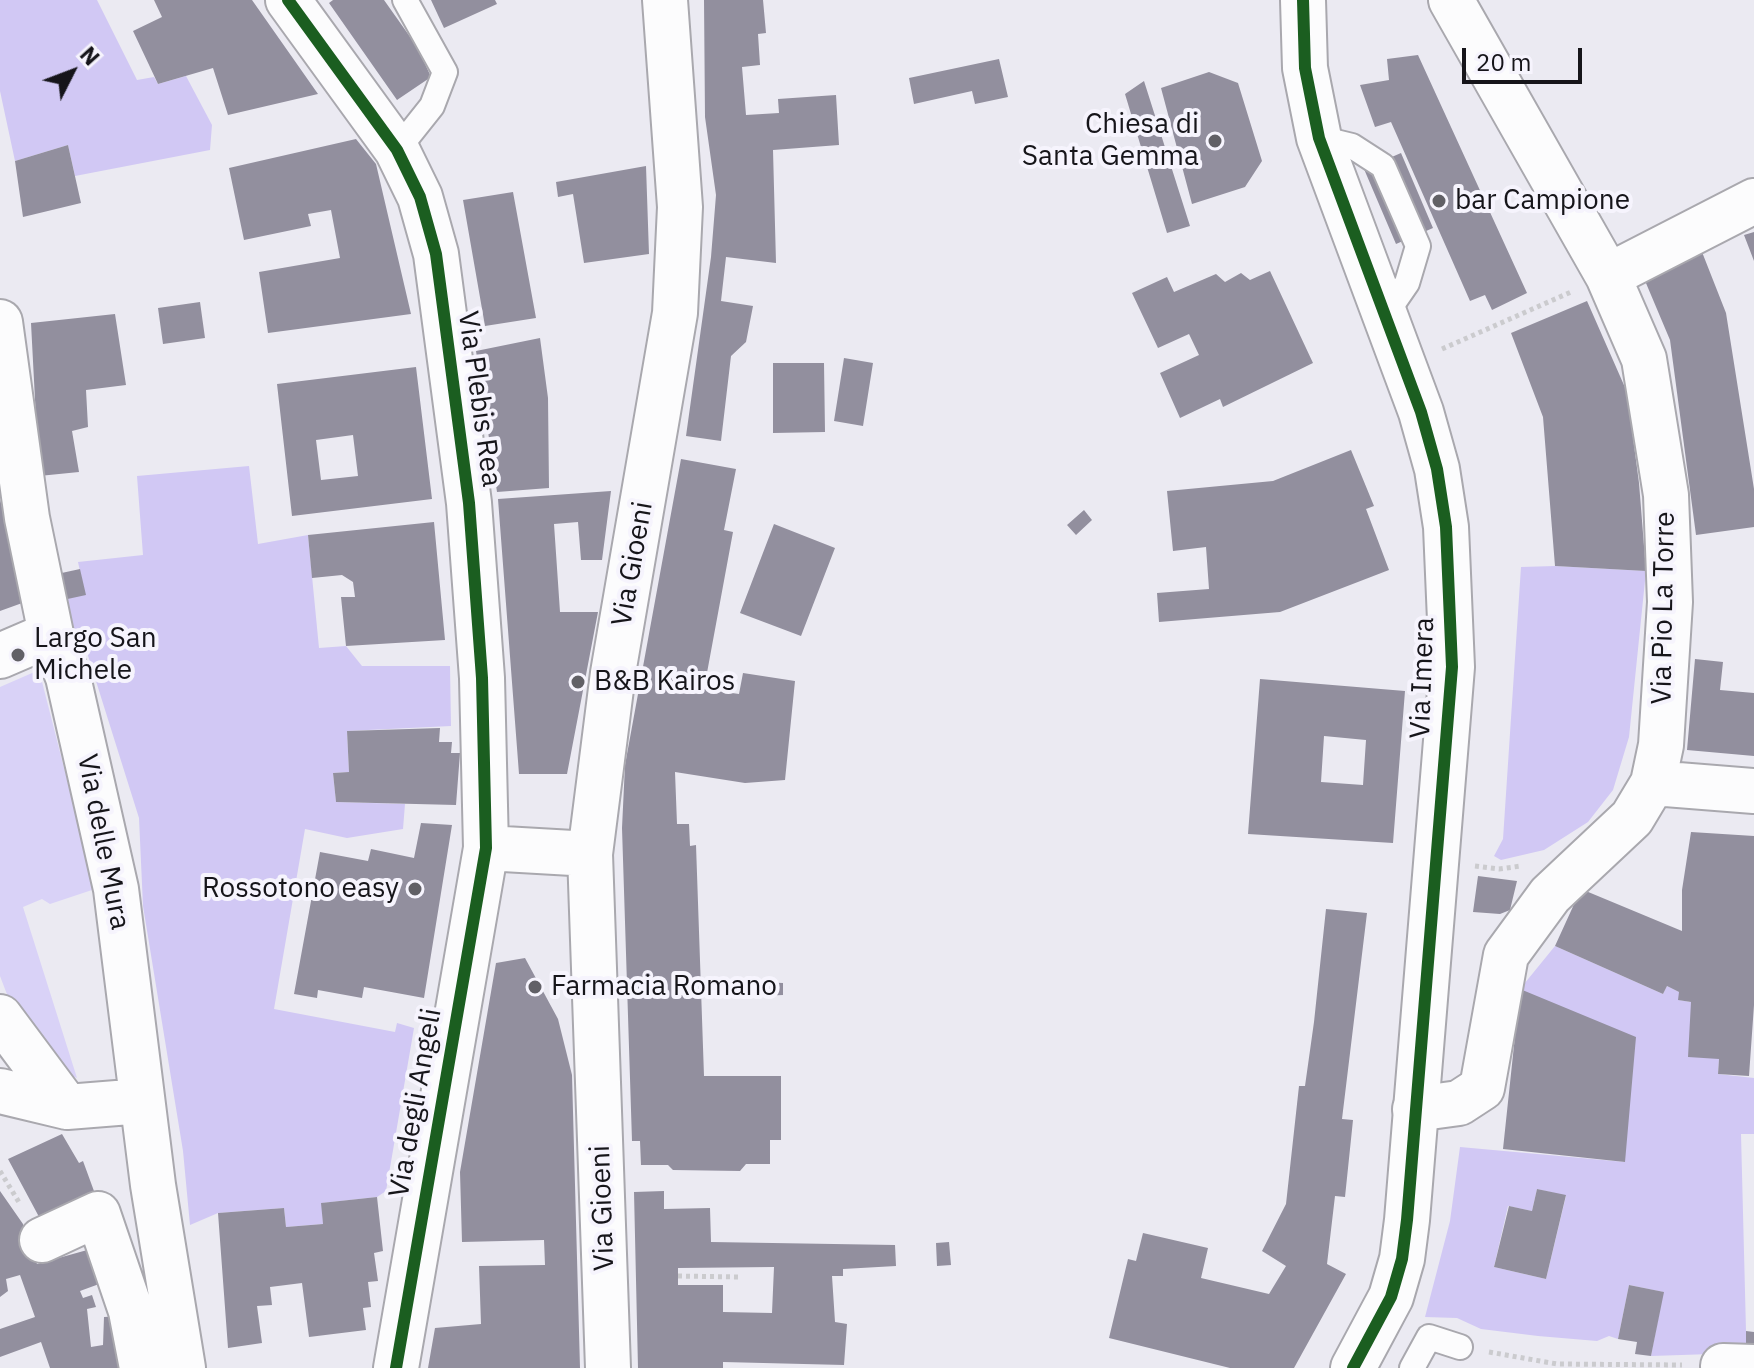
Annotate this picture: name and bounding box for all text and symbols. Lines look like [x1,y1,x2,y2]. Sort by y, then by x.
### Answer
north arrow [32,32,112,112]
scale bar [1466,32,1586,82]
text: N [74,40,106,71]
text: 20 m [1476,46,1531,78]
place label: Chiesa di Santa Gemma [1022,108,1199,174]
marker: Chiesa di Santa Gemma [1206,132,1224,150]
place label: bar Campione [1455,184,1630,218]
marker: bar Campione [1430,192,1448,210]
street label: Via Plebis Rea [450,309,508,489]
street label: Via Gioeni [606,499,660,629]
street label: Via Pio La Torre [1646,511,1682,705]
street label: Via Imera [1404,617,1442,739]
place label: Largo San Michele [34,622,157,688]
marker: Largo San Michele [9,646,27,664]
place label: B&B Kairos [594,665,735,699]
marker: B&B Kairos [569,673,587,691]
street label: Via delle Mura [70,751,136,933]
place label: Rossotono easy [202,872,399,906]
marker: Rossotono easy [406,880,424,898]
place label: Farmacia Romano [551,970,777,1004]
marker: Farmacia Romano [526,978,544,996]
street label: Via degli Angeli [383,1006,449,1200]
street label: Via Gioeni [584,1144,622,1272]

